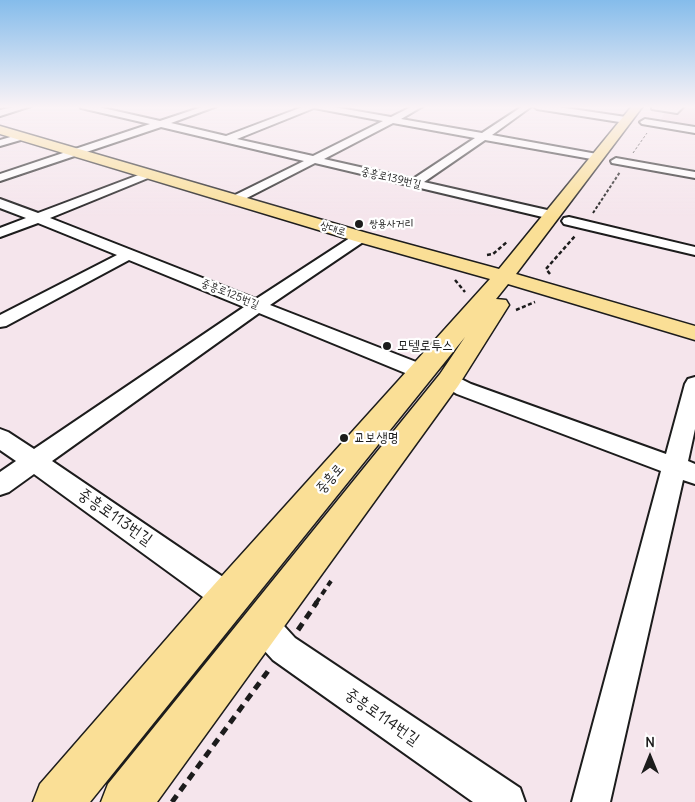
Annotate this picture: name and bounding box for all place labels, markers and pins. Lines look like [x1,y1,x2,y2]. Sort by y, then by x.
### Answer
place label: 쌍용사거리 [369,217,413,231]
marker: 쌍용사거리 [353,218,365,230]
place label: 모텔로투스 [397,338,453,354]
marker: 모텔로투스 [381,340,393,352]
place label: 교보생명 [354,430,399,446]
marker: 교보생명 [338,432,350,444]

